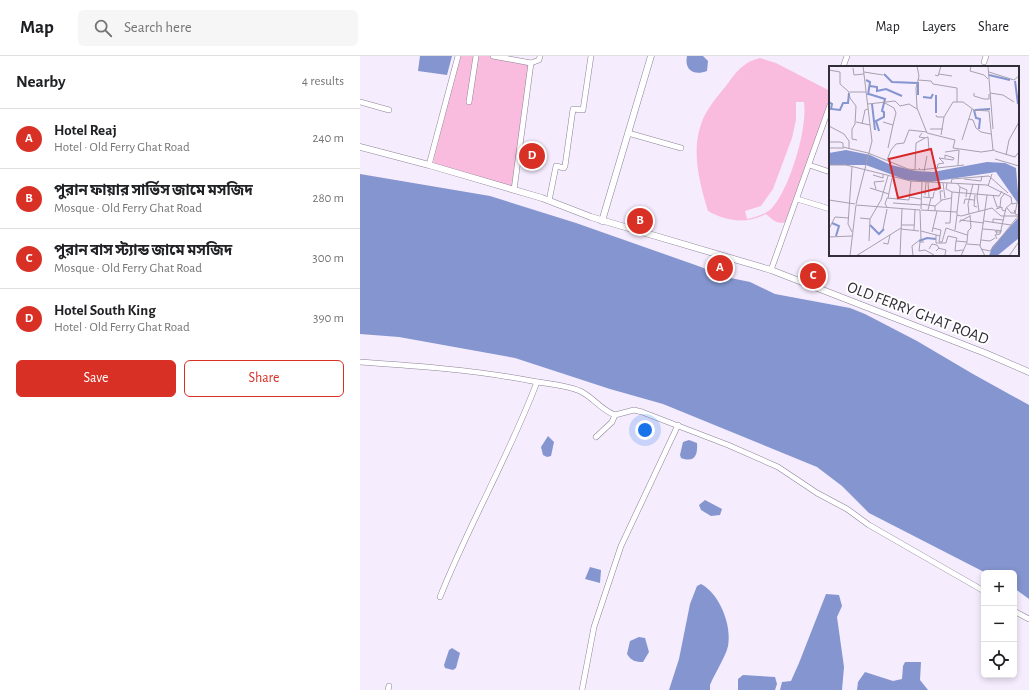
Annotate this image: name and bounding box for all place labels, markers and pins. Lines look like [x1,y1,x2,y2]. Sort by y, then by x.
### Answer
pin: D [519,141,545,171]
pin: B [627,206,653,236]
pin: A [707,253,733,283]
pin: C [800,261,826,291]

